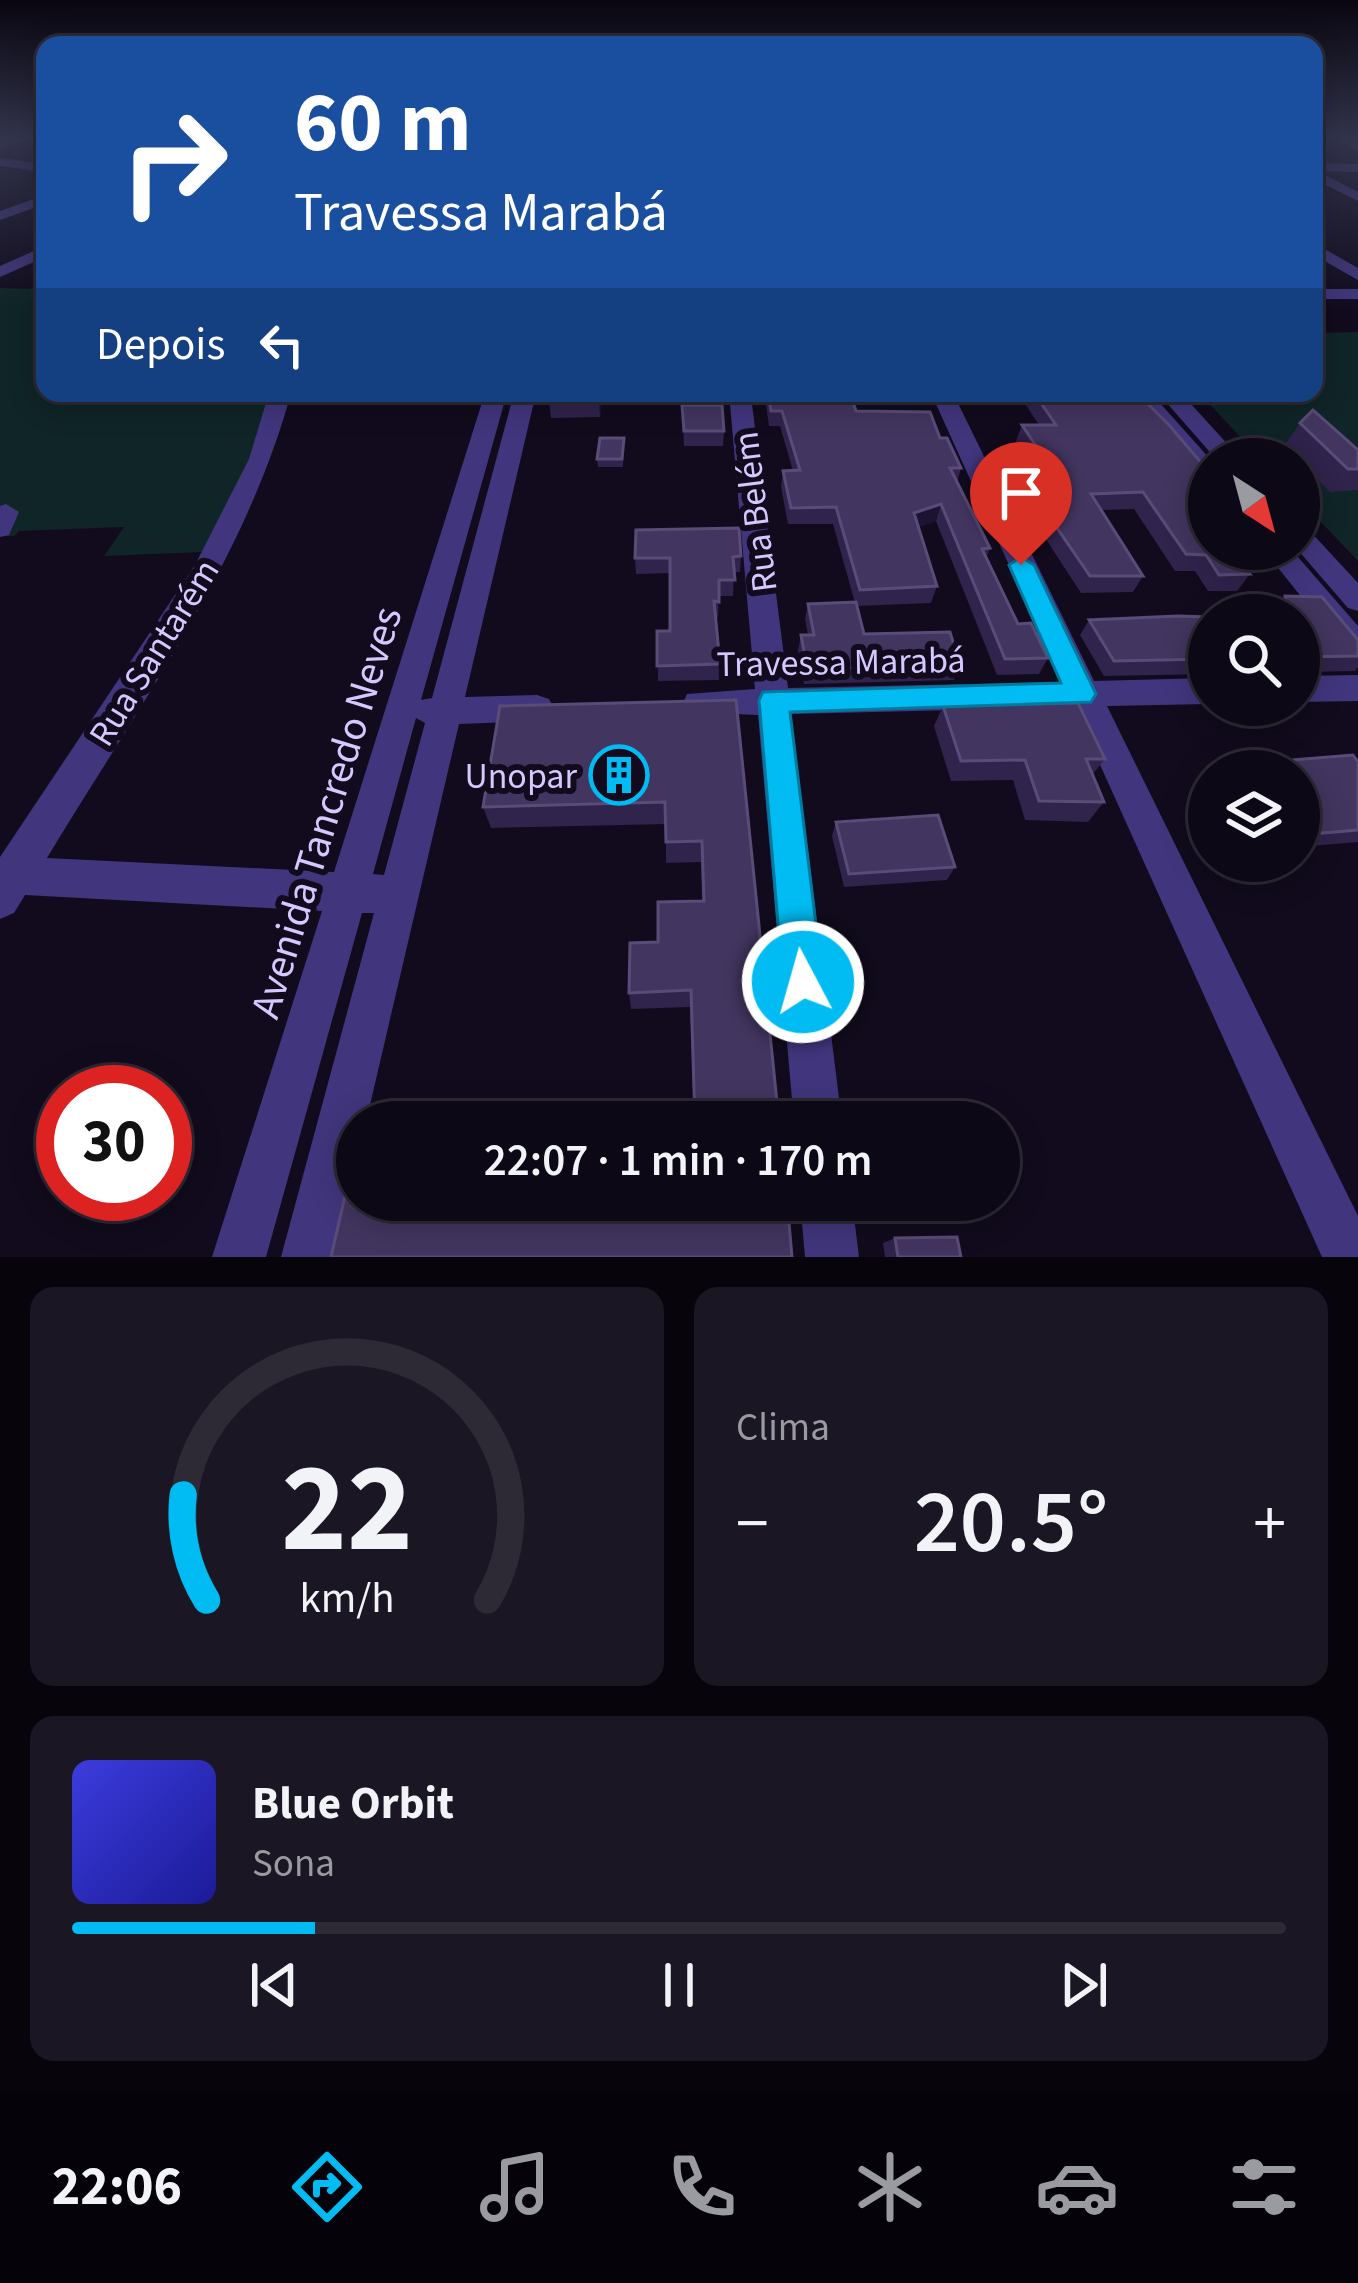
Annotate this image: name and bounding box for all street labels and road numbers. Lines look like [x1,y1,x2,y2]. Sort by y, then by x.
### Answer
street label: Rua Belém [720,429,791,595]
street label: Rua Santarém [77,549,232,756]
street label: Avenida Tancredo Neves [236,599,418,1026]
street label: Travessa Marabá [716,635,966,690]

